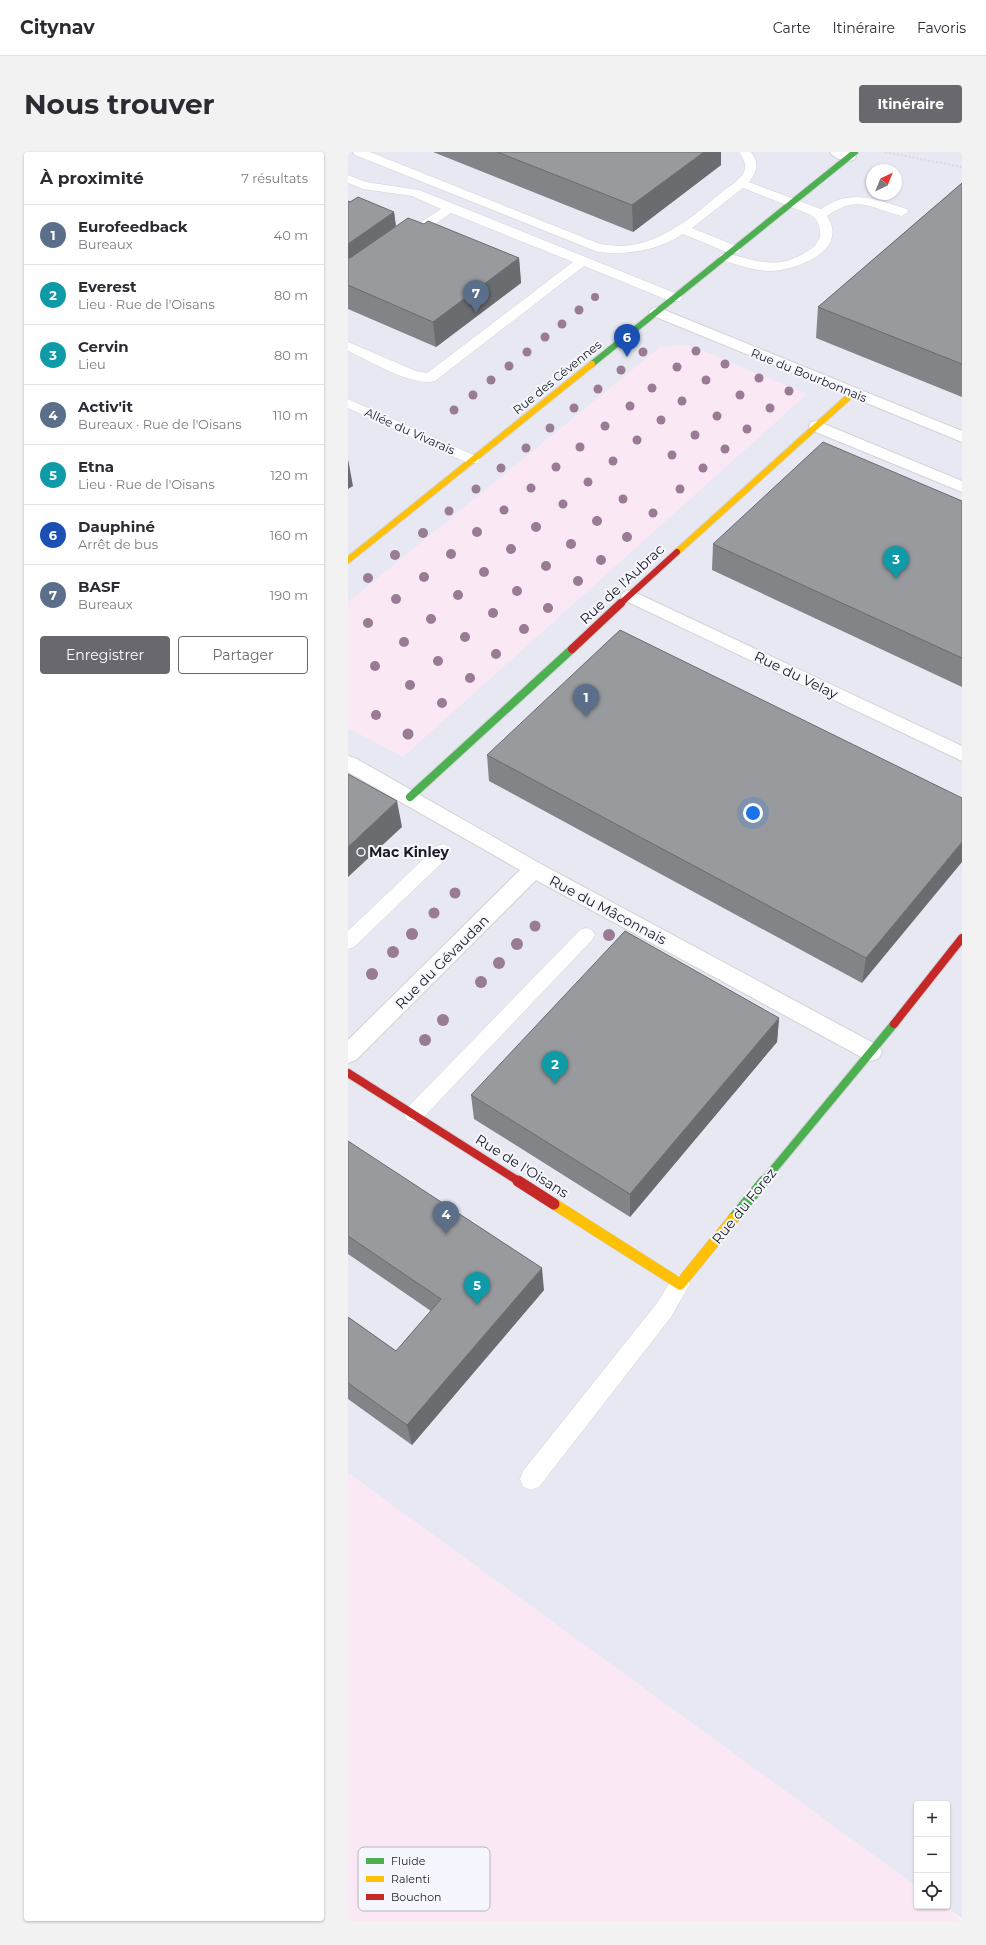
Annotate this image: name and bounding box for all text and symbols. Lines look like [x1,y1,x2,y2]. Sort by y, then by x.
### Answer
text: Citynav [20,16,95,39]
text: Carte [773,19,810,37]
text: Itinéraire [832,19,895,37]
text: Favoris [917,19,966,37]
button: Itinéraire [859,85,962,123]
text: Nous trouver [24,87,215,121]
north arrow [866,164,902,200]
text: À proximité [40,168,144,188]
text: 7 résultats [241,170,308,186]
text: Eurofeedback [78,217,188,236]
text: 1 [50,227,56,243]
text: 40 m [274,227,308,243]
text: Bureaux [78,236,133,252]
text: Everest [78,277,137,296]
pin: 7 [463,280,489,313]
text: 2 [49,287,57,303]
text: 80 m [274,287,308,303]
text: Lieu · Rue de l'Oisans [78,296,215,312]
pin: 6 [614,324,640,357]
text: Cervin [78,337,129,356]
street label: Rue des Cévennes [510,337,604,417]
street label: Rue du Bourbonnais [749,345,869,405]
text: 3 [49,347,57,363]
text: 80 m [274,347,308,363]
text: Lieu [78,356,106,372]
text: Activ'it [78,397,133,416]
street label: Allée du Vivarais [363,404,458,458]
text: 4 [49,407,57,423]
text: 110 m [273,407,308,423]
text: Bureaux · Rue de l'Oisans [78,416,242,432]
text: Etna [78,457,114,476]
text: 5 [49,467,57,483]
text: 120 m [270,467,308,483]
text: Lieu · Rue de l'Oisans [78,476,215,492]
text: Dauphiné [78,517,155,536]
text: 6 [49,527,57,543]
text: 160 m [270,527,308,543]
text: Arrêt de bus [78,536,158,552]
street label: Rue de l'Aubrac [576,540,668,628]
pin: 3 [883,546,909,579]
text: BASF [78,577,120,596]
text: 7 [49,587,57,603]
text: 190 m [270,587,308,603]
text: Bureaux [78,596,133,612]
button: Enregistrer [40,636,170,674]
button: Partager [178,636,308,674]
street label: Rue du Velay [751,647,841,703]
pin: 1 [573,684,599,717]
your location [743,803,763,823]
place label: Mac Kinley [369,843,450,861]
marker: Mac Kinley [356,847,366,857]
street label: Rue du Mâconnais [546,871,670,949]
street label: Rue du Gévaudan [391,911,493,1013]
pin: 2 [542,1051,568,1084]
street label: Rue de l'Oisans [472,1130,572,1202]
street label: Rue du Forez [708,1164,780,1248]
pin: 4 [433,1201,459,1234]
pin: 5 [464,1272,490,1305]
map controls [914,1801,950,1909]
button: + [914,1801,950,1837]
button: − [914,1837,950,1873]
legend [358,1847,490,1911]
text: Fluide [391,1854,426,1868]
text: Ralenti [391,1872,430,1886]
button: locate [914,1873,950,1909]
text: Bouchon [391,1890,441,1904]

